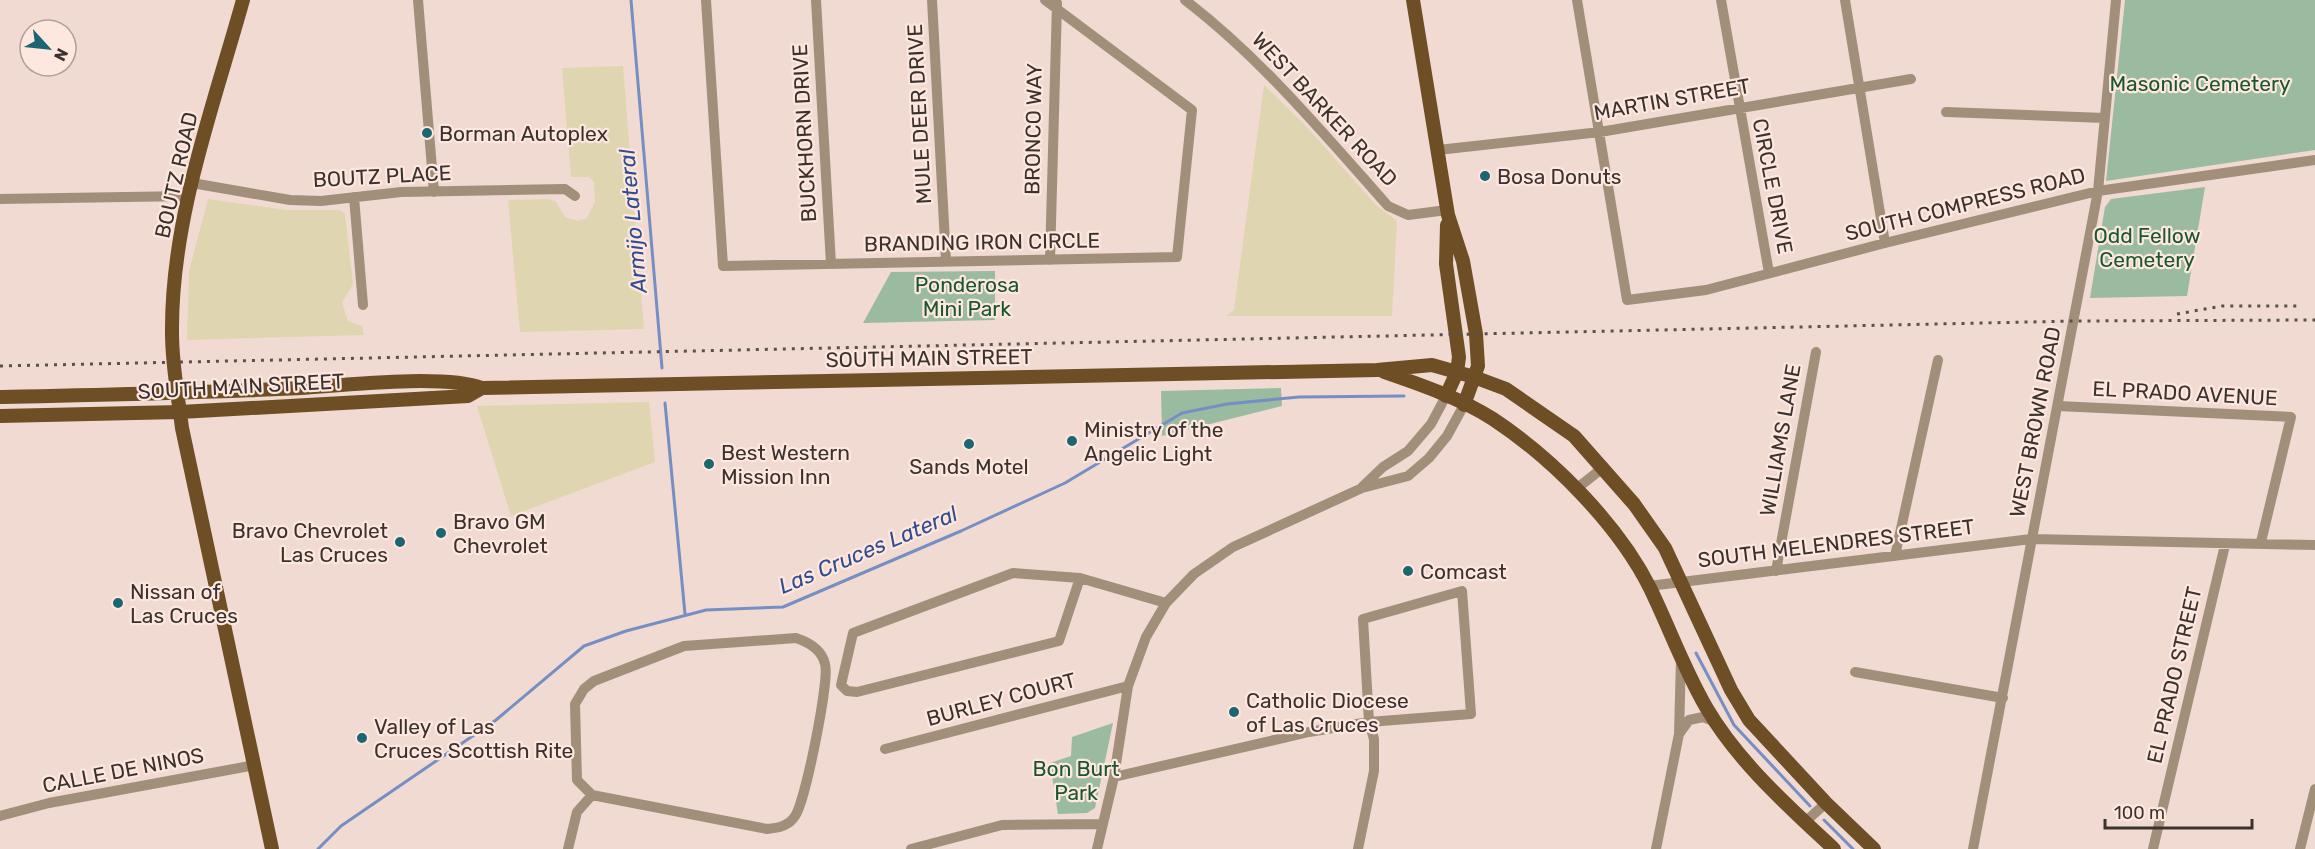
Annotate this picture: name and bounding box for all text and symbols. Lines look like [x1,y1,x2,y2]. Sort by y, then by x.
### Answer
north arrow [18,18,78,78]
street label: MULE DEER DRIVE [902,23,936,205]
street label: WEST BARKER ROAD [1247,27,1403,191]
street label: BUCKHORN DRIVE [787,43,821,223]
text: N [50,45,72,64]
street label: BRONCO WAY [1019,63,1047,195]
park label: Masonic Cemetery [2109,71,2291,96]
street label: MARTIN STREET [1592,73,1752,125]
street label: BOUTZ ROAD [149,109,203,241]
street label: CIRCLE DRIVE [1748,116,1798,256]
place label: Borman Autoplex [439,121,608,146]
marker: Borman Autoplex [420,126,434,140]
water label: Armijo Lateral [613,147,653,295]
street label: BOUTZ PLACE [312,160,452,192]
street label: SOUTH COMPRESS ROAD [1842,162,2088,246]
place label: Bosa Donuts [1497,164,1621,189]
marker: Bosa Donuts [1478,169,1492,183]
park label: Odd Fellow Cemetery [2094,223,2201,272]
street label: BRANDING IRON CIRCLE [864,227,1100,257]
park label: Ponderosa Mini Park [915,272,1019,321]
street label: WEST BROWN ROAD [2004,324,2066,520]
street label: SOUTH MAIN STREET [825,344,1033,372]
street label: WILLIAMS LANE [1754,362,1806,518]
street label: SOUTH MAIN STREET [137,368,345,404]
street label: EL PRADO AVENUE [2092,376,2278,410]
place label: Ministry of the Angelic Light [1084,417,1224,466]
marker: Ministry of the Angelic Light [1065,434,1079,448]
marker: Sands Motel [962,437,976,451]
place label: Best Western Mission Inn [721,440,850,489]
place label: Sands Motel [909,454,1029,479]
marker: Best Western Mission Inn [702,457,716,471]
water label: Las Cruces Lateral [774,500,962,600]
place label: Bravo GM Chevrolet [453,509,548,558]
street label: SOUTH MELENDRES STREET [1696,514,1976,572]
place label: Bravo Chevrolet Las Cruces [232,518,388,567]
marker: Bravo GM Chevrolet [434,526,448,540]
marker: Bravo Chevrolet Las Cruces [393,535,407,549]
place label: Comcast [1420,559,1507,584]
marker: Comcast [1401,564,1415,578]
place label: Nissan of Las Cruces [130,579,238,628]
street label: EL PRADO STREET [2141,584,2207,766]
marker: Nissan of Las Cruces [111,596,125,610]
street label: BURLEY COURT [923,667,1079,731]
place label: Catholic Diocese of Las Cruces [1246,688,1409,737]
marker: Catholic Diocese of Las Cruces [1227,705,1241,719]
place label: Valley of Las Cruces Scottish Rite [374,714,573,763]
marker: Valley of Las Cruces Scottish Rite [355,731,369,745]
street label: CALLE DE NINOS [40,742,206,798]
park label: Bon Burt Park [1033,756,1119,805]
scale bar [2105,792,2252,830]
text: 100 m [2114,802,2165,824]

